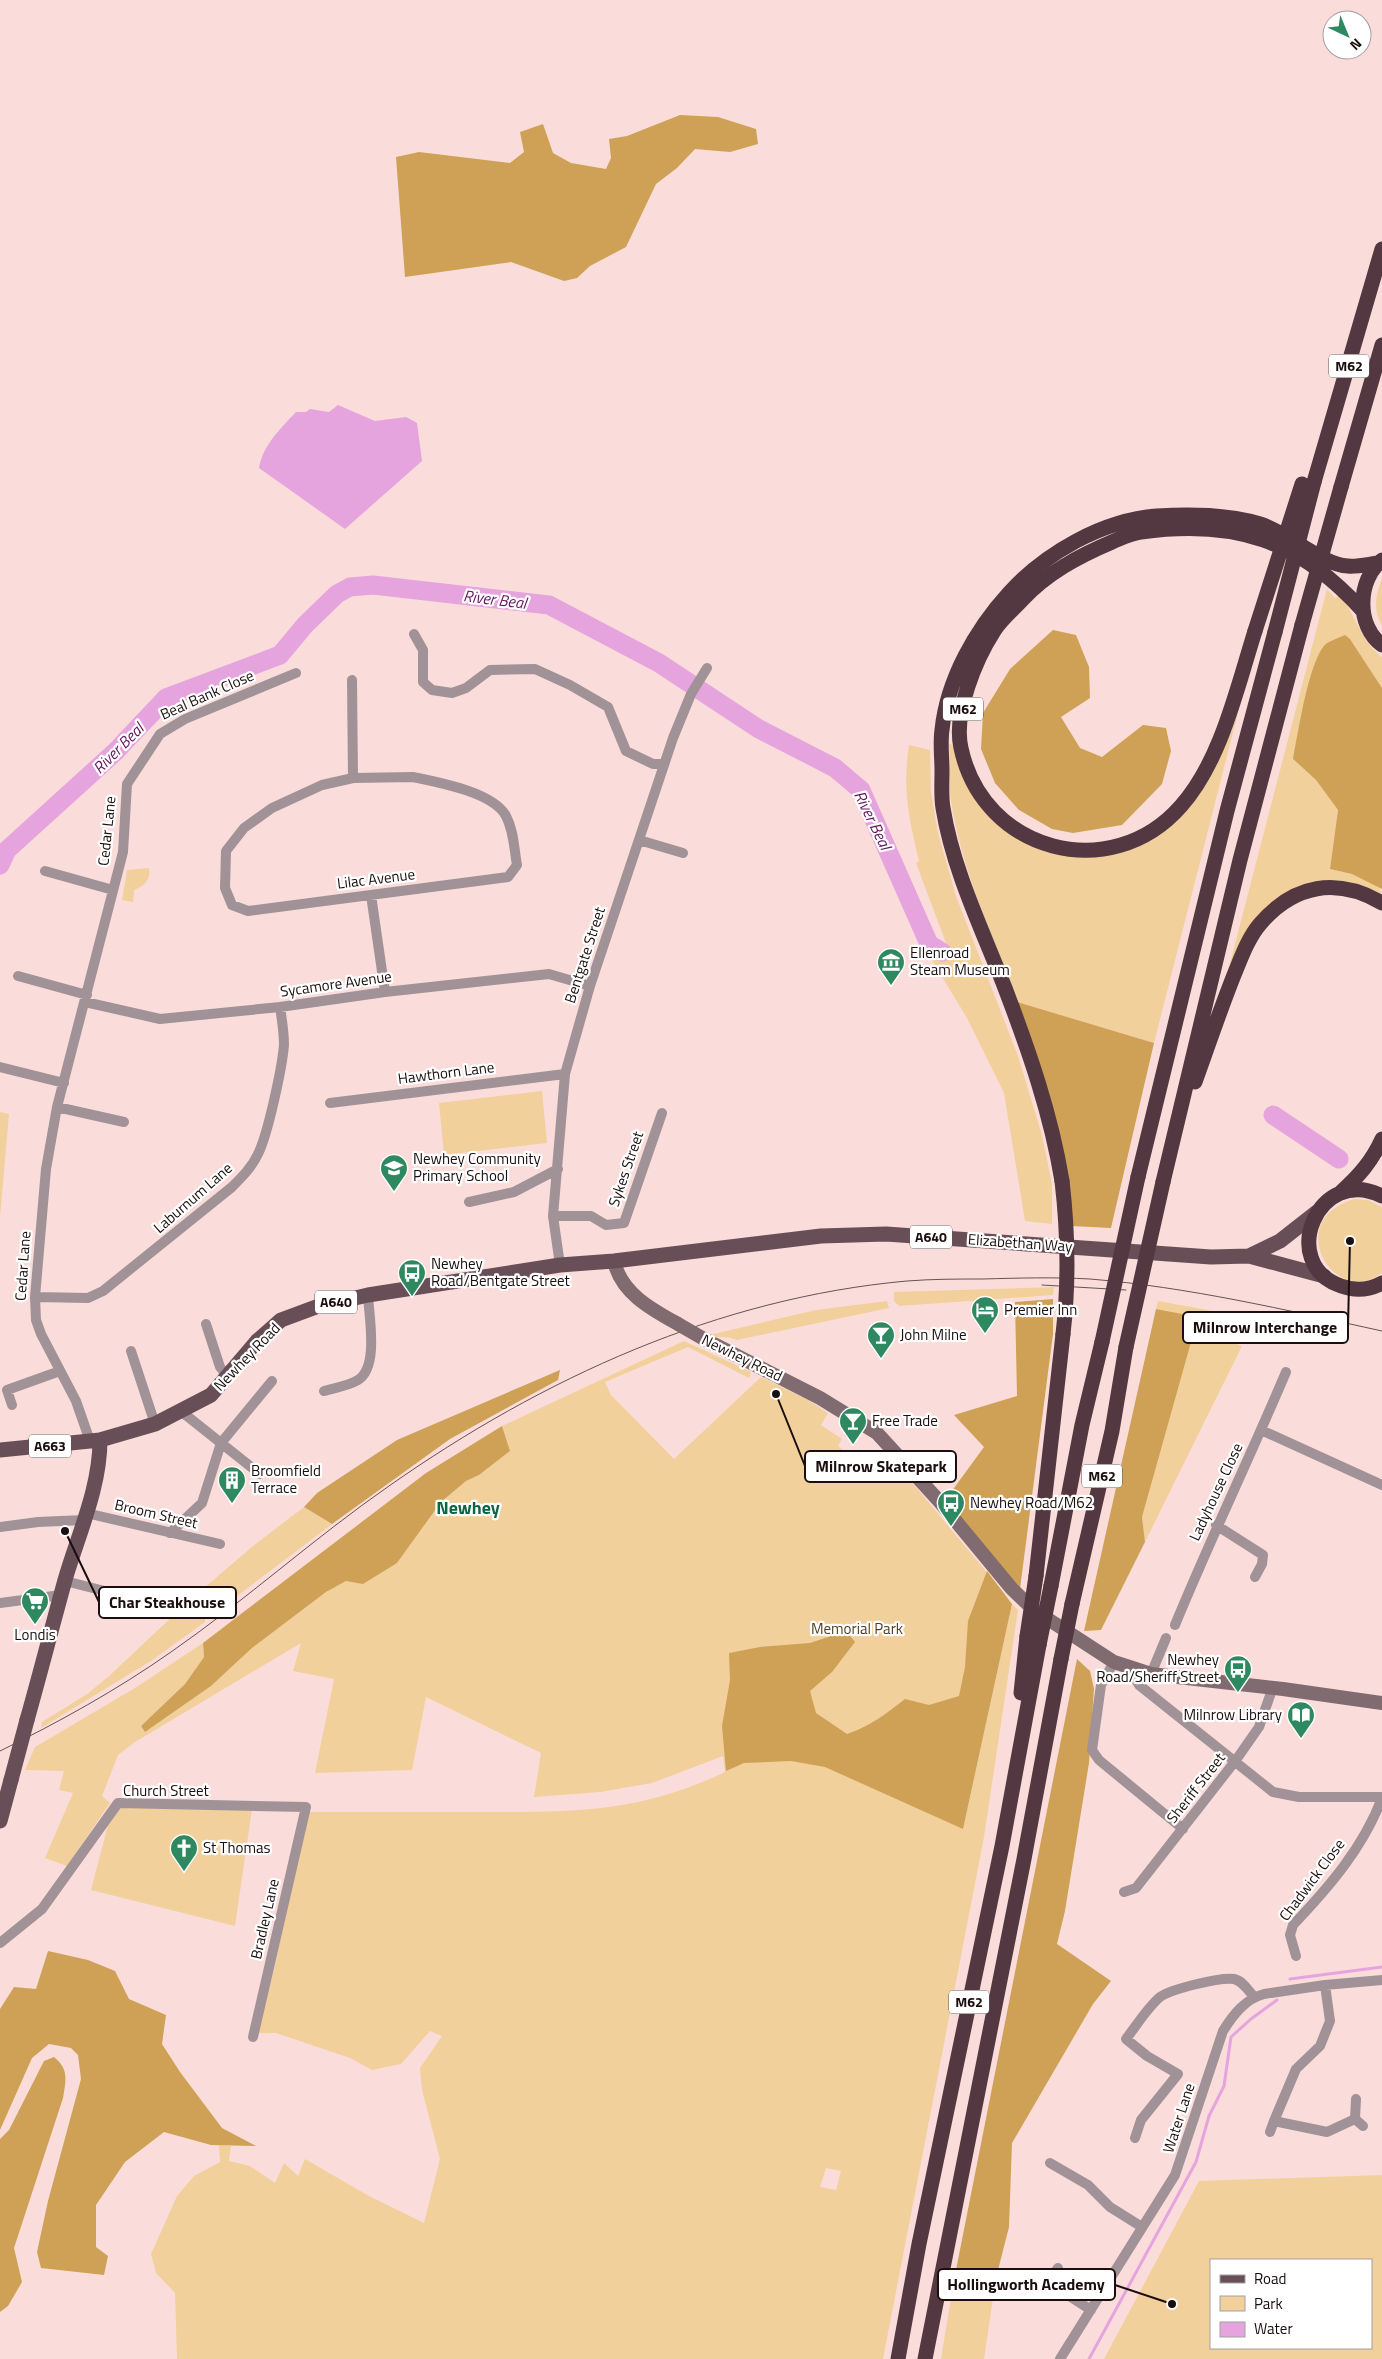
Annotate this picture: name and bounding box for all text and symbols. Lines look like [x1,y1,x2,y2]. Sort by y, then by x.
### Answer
north arrow [1322,10,1372,60]
text: N [1346,34,1367,56]
road number: M62 [1329,354,1369,378]
water label: River Beal [462,583,529,615]
street label: Beal Bank Close [156,664,257,725]
road number: M62 [943,698,983,721]
water label: River Beal [87,716,150,779]
water label: River Beal [848,786,898,855]
street label: Cedar Lane [91,795,122,867]
street label: Lilac Avenue [336,862,416,895]
street label: Bentgate Street [558,903,611,1006]
place label: Ellenroad Steam Museum [910,941,1010,981]
museum icon: Ellenroad Steam Museum [876,947,906,986]
street label: Sycamore Avenue [279,964,393,1003]
street label: Hawthorn Lane [396,1055,496,1090]
street label: Sykes Street [602,1127,649,1210]
place label: Newhey Community Primary School [413,1147,541,1187]
school or university icon: Newhey Community Primary School [379,1153,409,1192]
street label: Laburnum Lane [148,1157,237,1238]
road number: A640 [910,1226,952,1248]
street label: Elizabethan Way [967,1227,1073,1258]
street label: Cedar Lane [9,1230,36,1302]
place label: Newhey Road/Bentgate Street [431,1252,571,1292]
bus stop icon: Newhey Road/Bentgate Street [397,1258,427,1297]
road number: A640 [315,1290,357,1314]
hotel icon: Premier Inn [970,1295,1000,1334]
place label: Premier Inn [1004,1298,1077,1321]
callout: Milnrow Interchange [1183,1312,1348,1343]
text: Milnrow Interchange [1193,1315,1337,1339]
street label: Newhey Road [208,1317,285,1396]
bar icon: John Milne [866,1320,896,1359]
place label: John Milne [900,1323,967,1346]
street label: Newhey Road [698,1328,787,1387]
bar icon: Free Trade [838,1406,868,1445]
place label: Free Trade [872,1409,938,1432]
road number: A663 [29,1434,71,1458]
street label: Ladyhouse Close [1183,1439,1248,1545]
callout: Milnrow Skatepark [805,1451,956,1482]
text: Milnrow Skatepark [815,1454,948,1478]
place label: Broomfield Terrace [251,1459,321,1499]
road number: M62 [1082,1464,1122,1488]
building icon: Broomfield Terrace [217,1465,247,1504]
bus stop icon: Newhey Road/M62 [936,1488,966,1527]
place label: Newhey Road/M62 [970,1491,1093,1514]
street label: Broom Street [112,1493,201,1534]
district label: Newhey [436,1494,500,1521]
supermarket icon: Londis [20,1586,50,1625]
callout: Char Steakhouse [99,1587,236,1618]
text: Char Steakhouse [109,1590,225,1614]
park label: Memorial Park [811,1617,903,1640]
place label: Londis [14,1623,56,1646]
place label: Newhey Road/Sheriff Street [1096,1648,1220,1688]
bus stop icon: Newhey Road/Sheriff Street [1223,1654,1253,1693]
library icon: Milnrow Library [1286,1700,1316,1739]
place label: Milnrow Library [1183,1703,1282,1726]
street label: Sheriff Street [1161,1747,1231,1828]
street label: Church Street [123,1779,210,1802]
church icon: St Thomas [169,1833,199,1872]
street label: Chadwick Close [1273,1834,1350,1926]
place label: St Thomas [203,1836,270,1859]
street label: Bradley Lane [244,1877,285,1961]
road number: M62 [949,1990,989,2014]
street label: Water Lane [1156,2080,1201,2156]
legend [1210,2259,1372,2349]
text: Road [1254,2267,1286,2290]
callout: Hollingworth Academy [938,2269,1115,2300]
text: Hollingworth Academy [947,2272,1105,2296]
text: Park [1254,2292,1283,2315]
text: Water [1254,2317,1293,2340]

